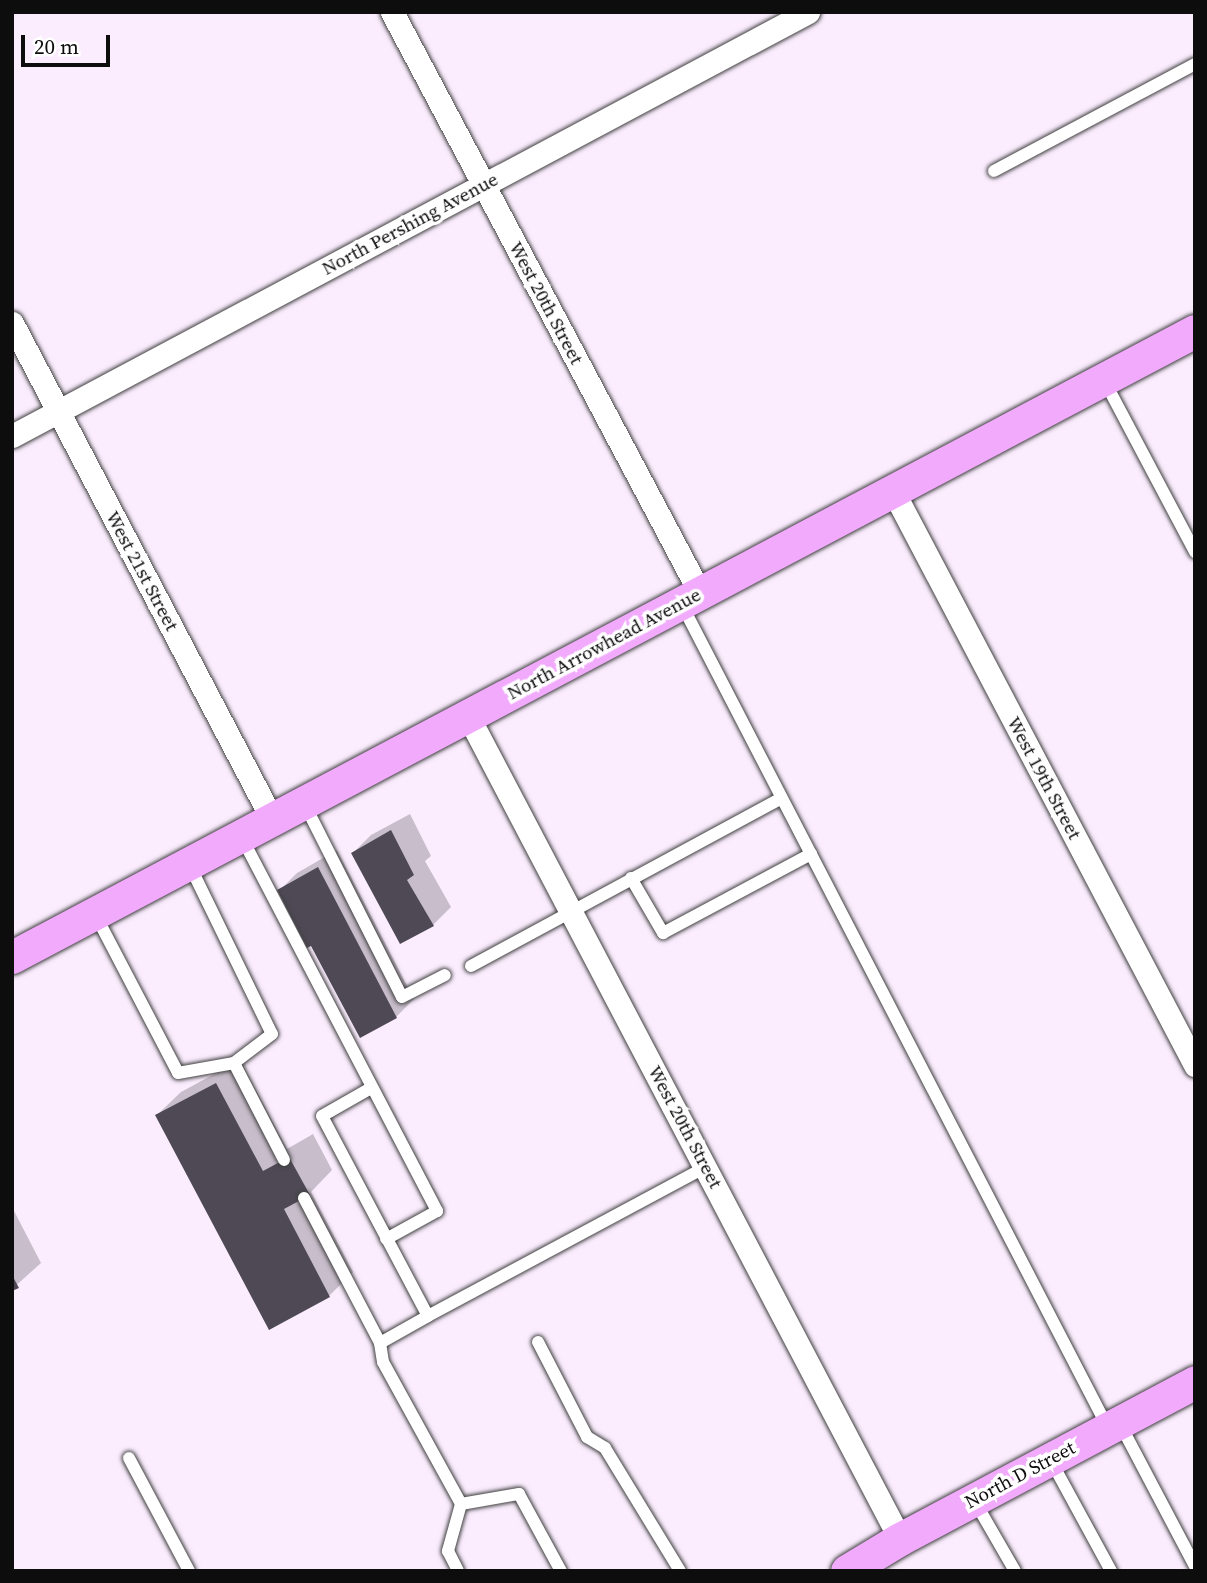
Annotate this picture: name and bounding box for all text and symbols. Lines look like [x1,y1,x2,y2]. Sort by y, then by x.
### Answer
scale bar [24,21,114,65]
text: 20 m [34,32,79,61]
street label: North Pershing Avenue [318,168,502,280]
street label: West 20th Street [504,238,588,368]
street label: West 21st Street [101,507,183,635]
street label: North Arrowhead Avenue [503,583,705,705]
street label: West 19th Street [1002,713,1086,843]
street label: West 20th Street [643,1062,727,1192]
street label: North D Street [961,1436,1079,1514]

